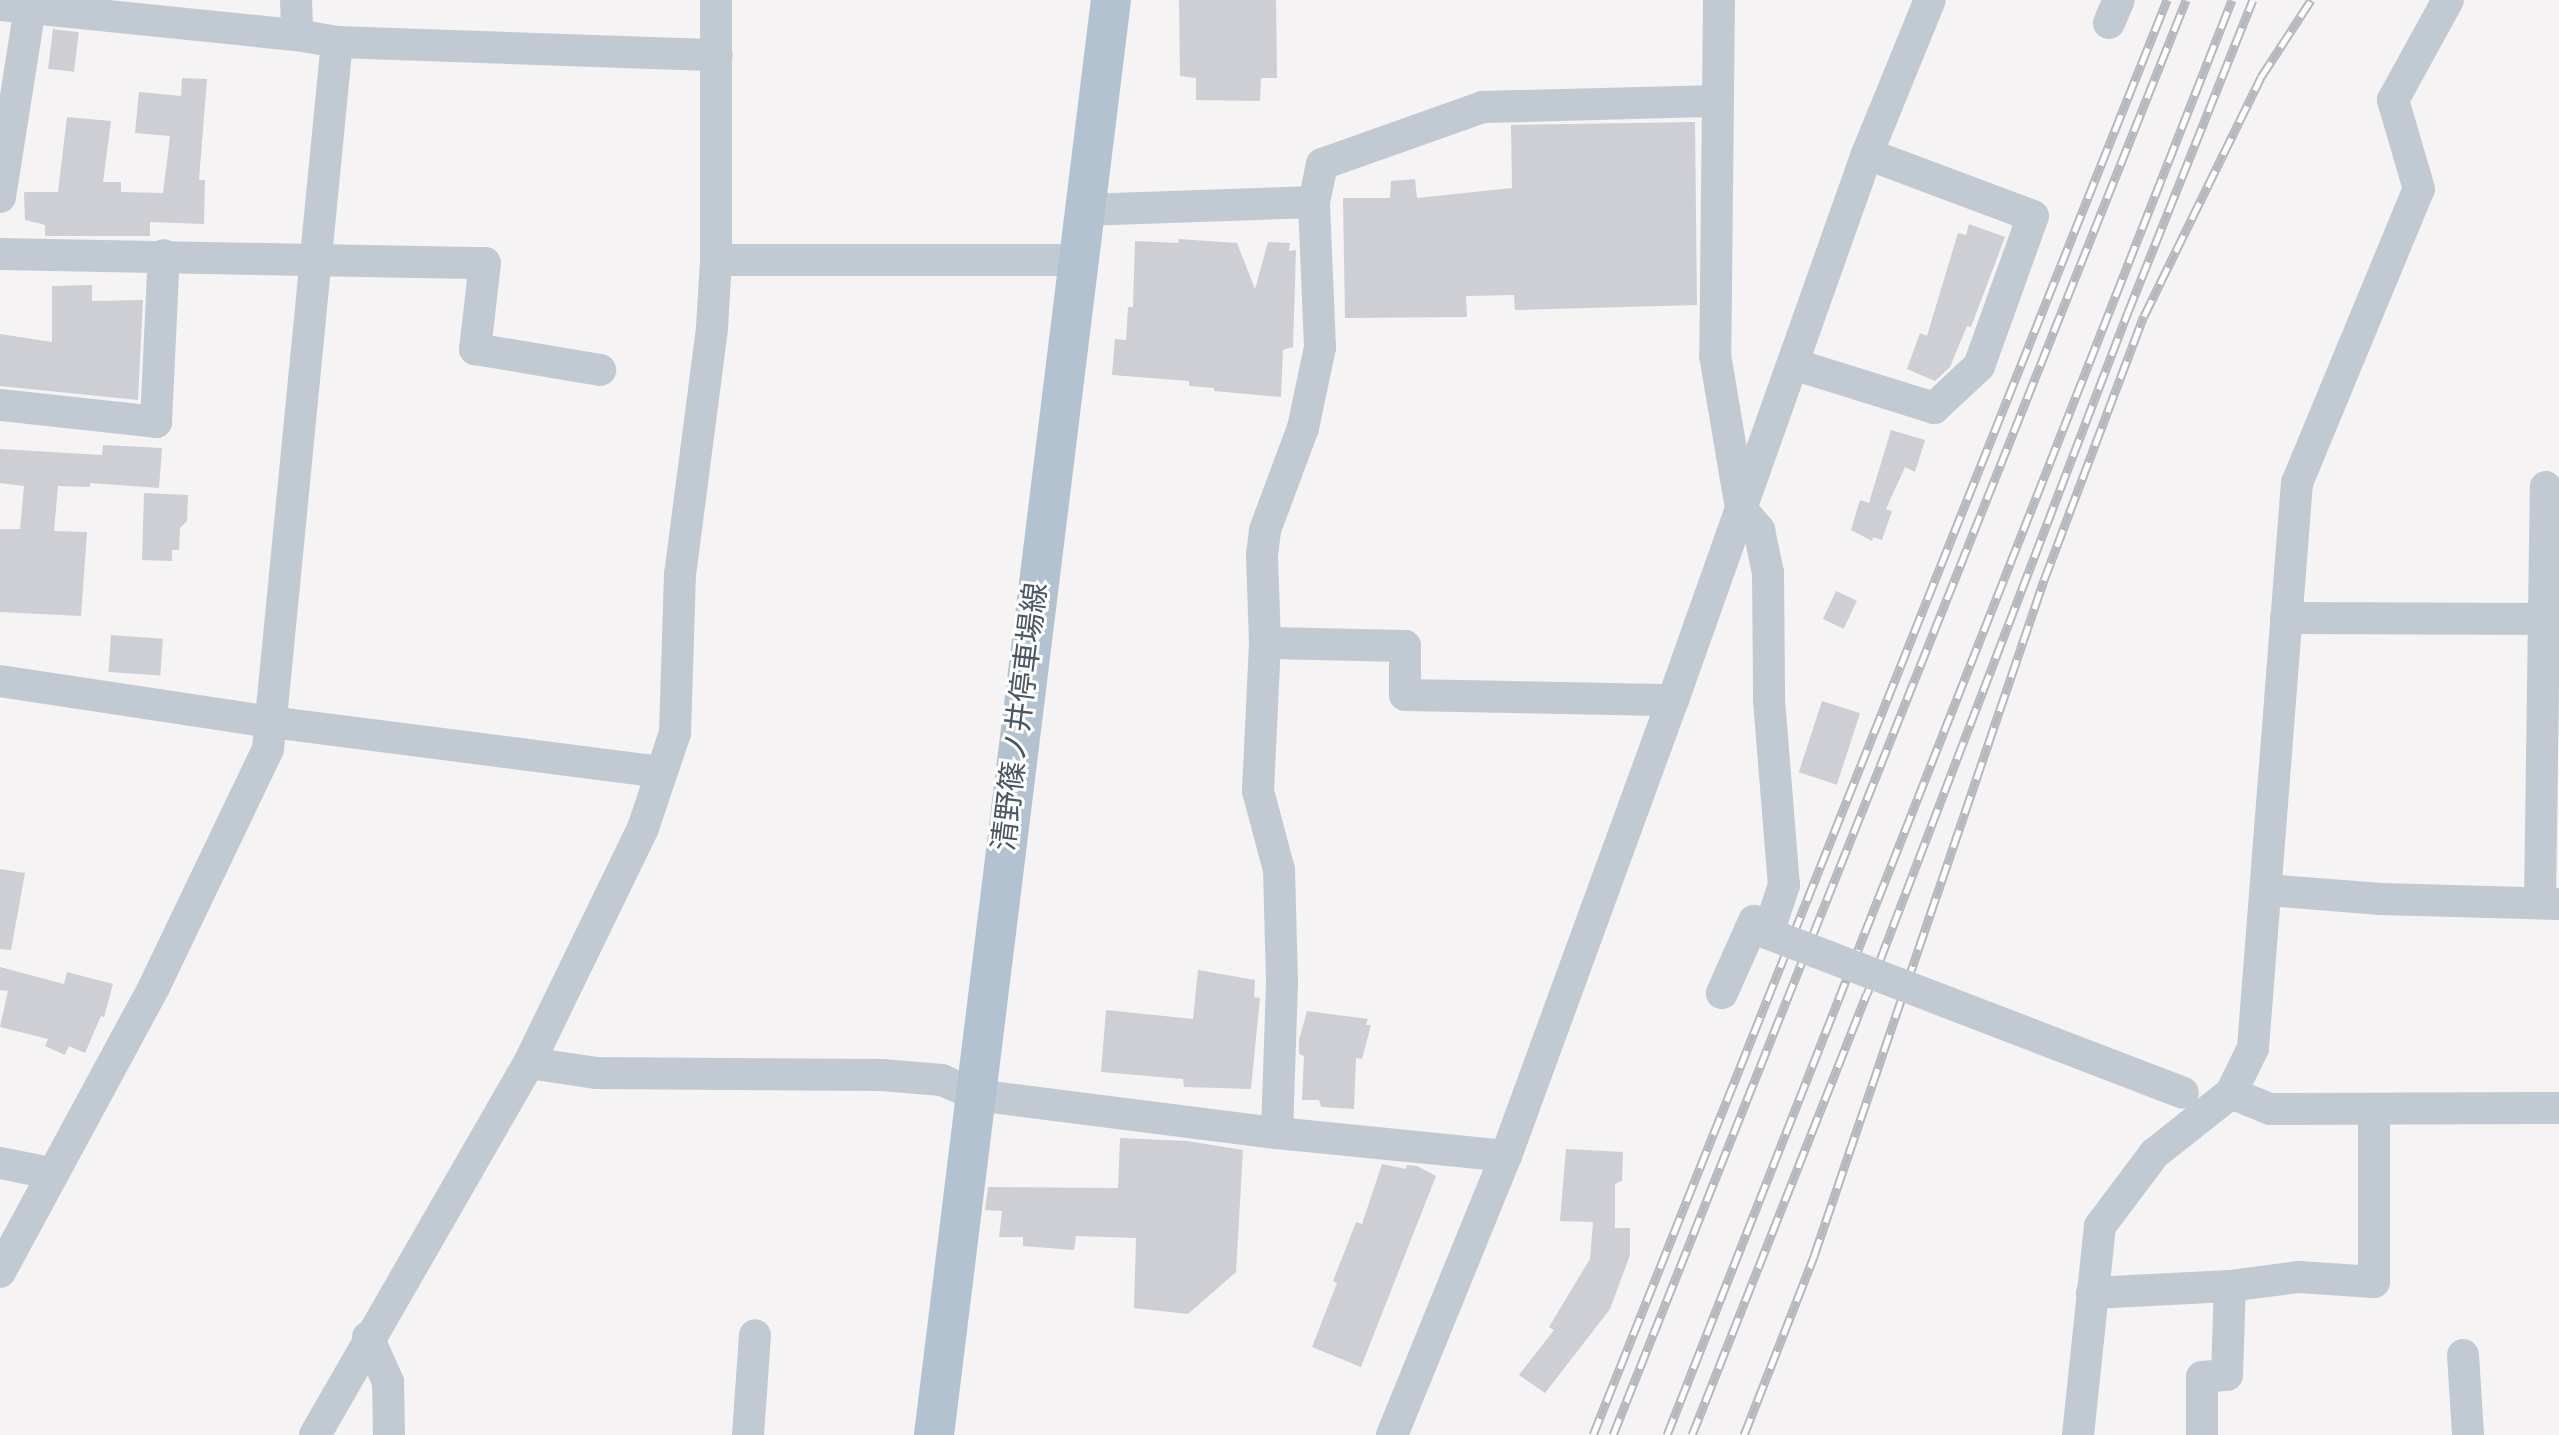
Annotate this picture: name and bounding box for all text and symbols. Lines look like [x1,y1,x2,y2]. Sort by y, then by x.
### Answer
street label: 清野篠ノ井停車場線 [987,581,1055,853]

